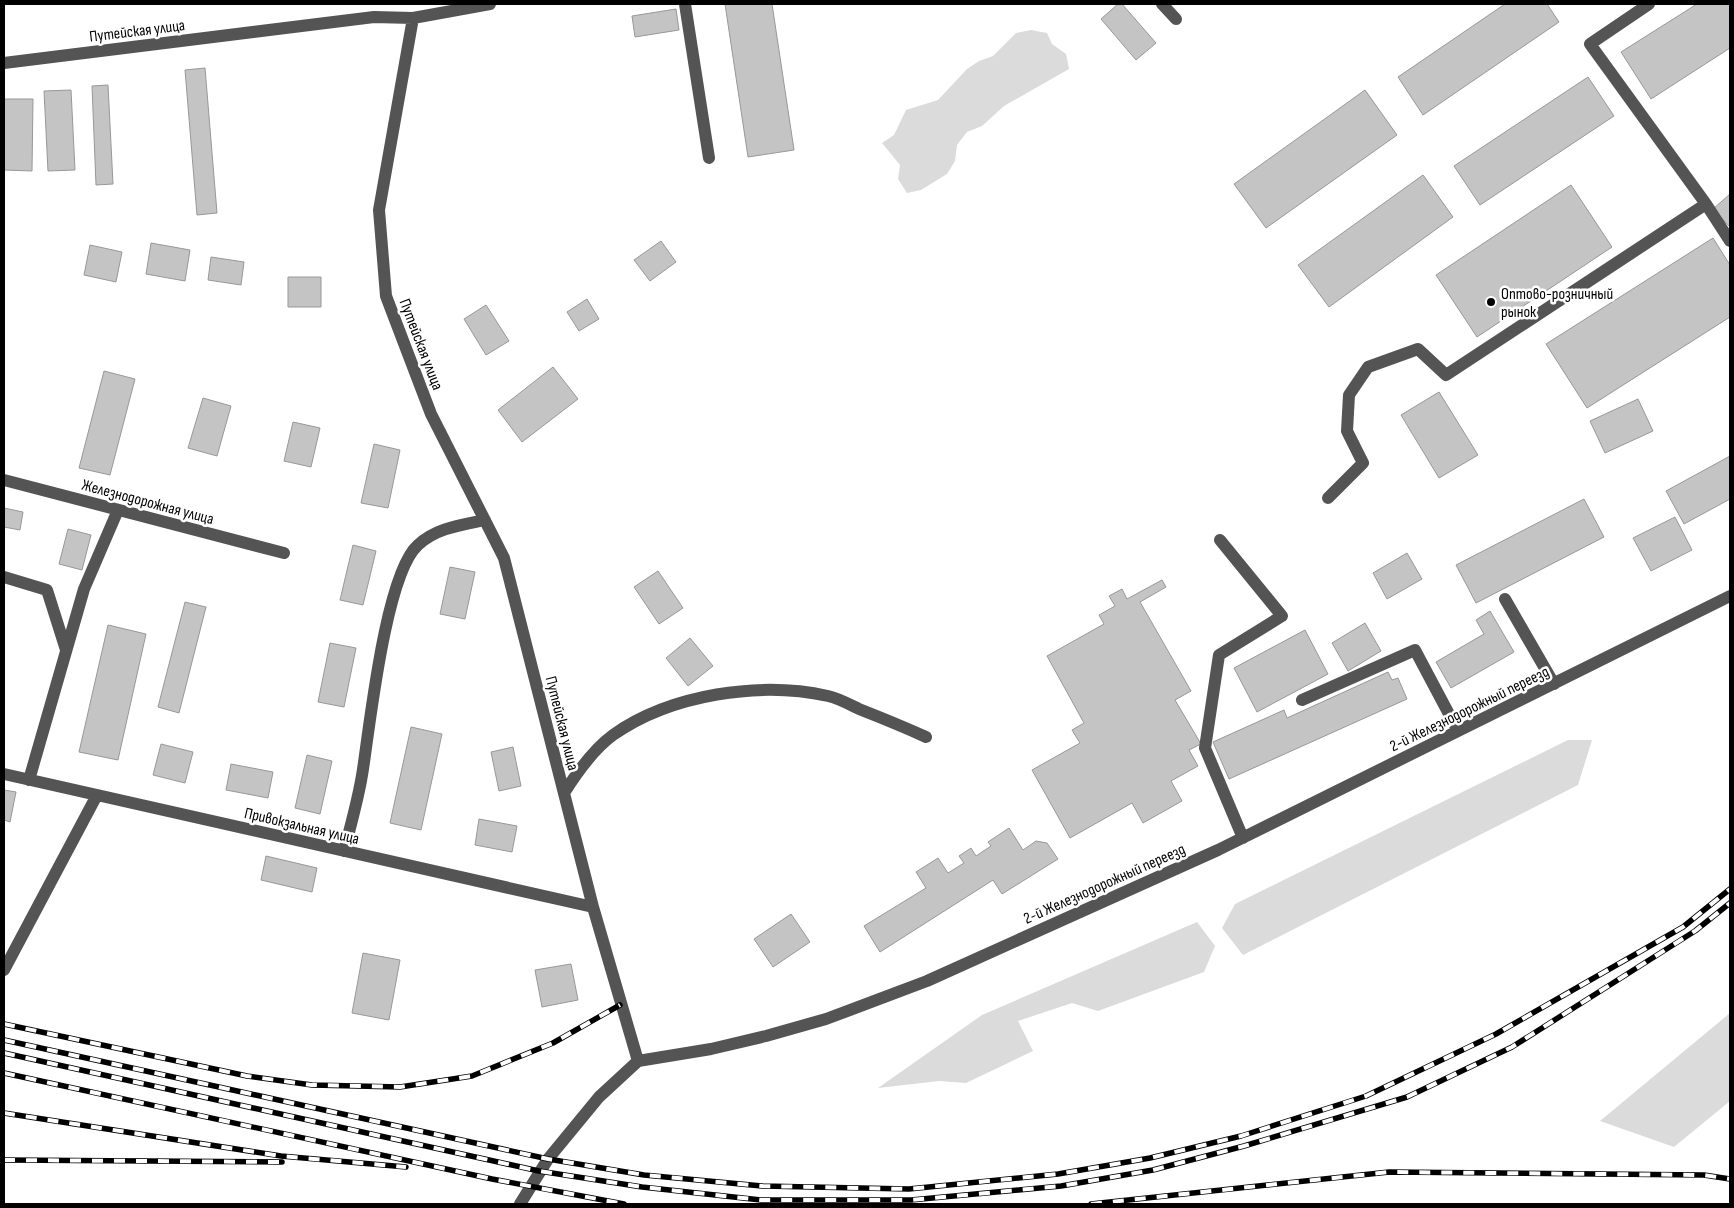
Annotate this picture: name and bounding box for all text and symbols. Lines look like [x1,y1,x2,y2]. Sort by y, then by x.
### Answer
street label: Путейская улица [88,16,186,47]
place label: Оптово-розничный рынок [1501,285,1613,322]
street label: Путейская улица [394,296,447,393]
marker: Оптово-розничный рынок [1485,296,1497,308]
street label: Железнодорожная улица [80,476,216,529]
street label: 2-й Железнодорожный переезд [1387,662,1552,756]
street label: Путейская улица [541,674,582,772]
street label: Привокзальная улица [242,804,361,849]
street label: 2-й Железнодорожный переезд [1021,840,1188,929]

